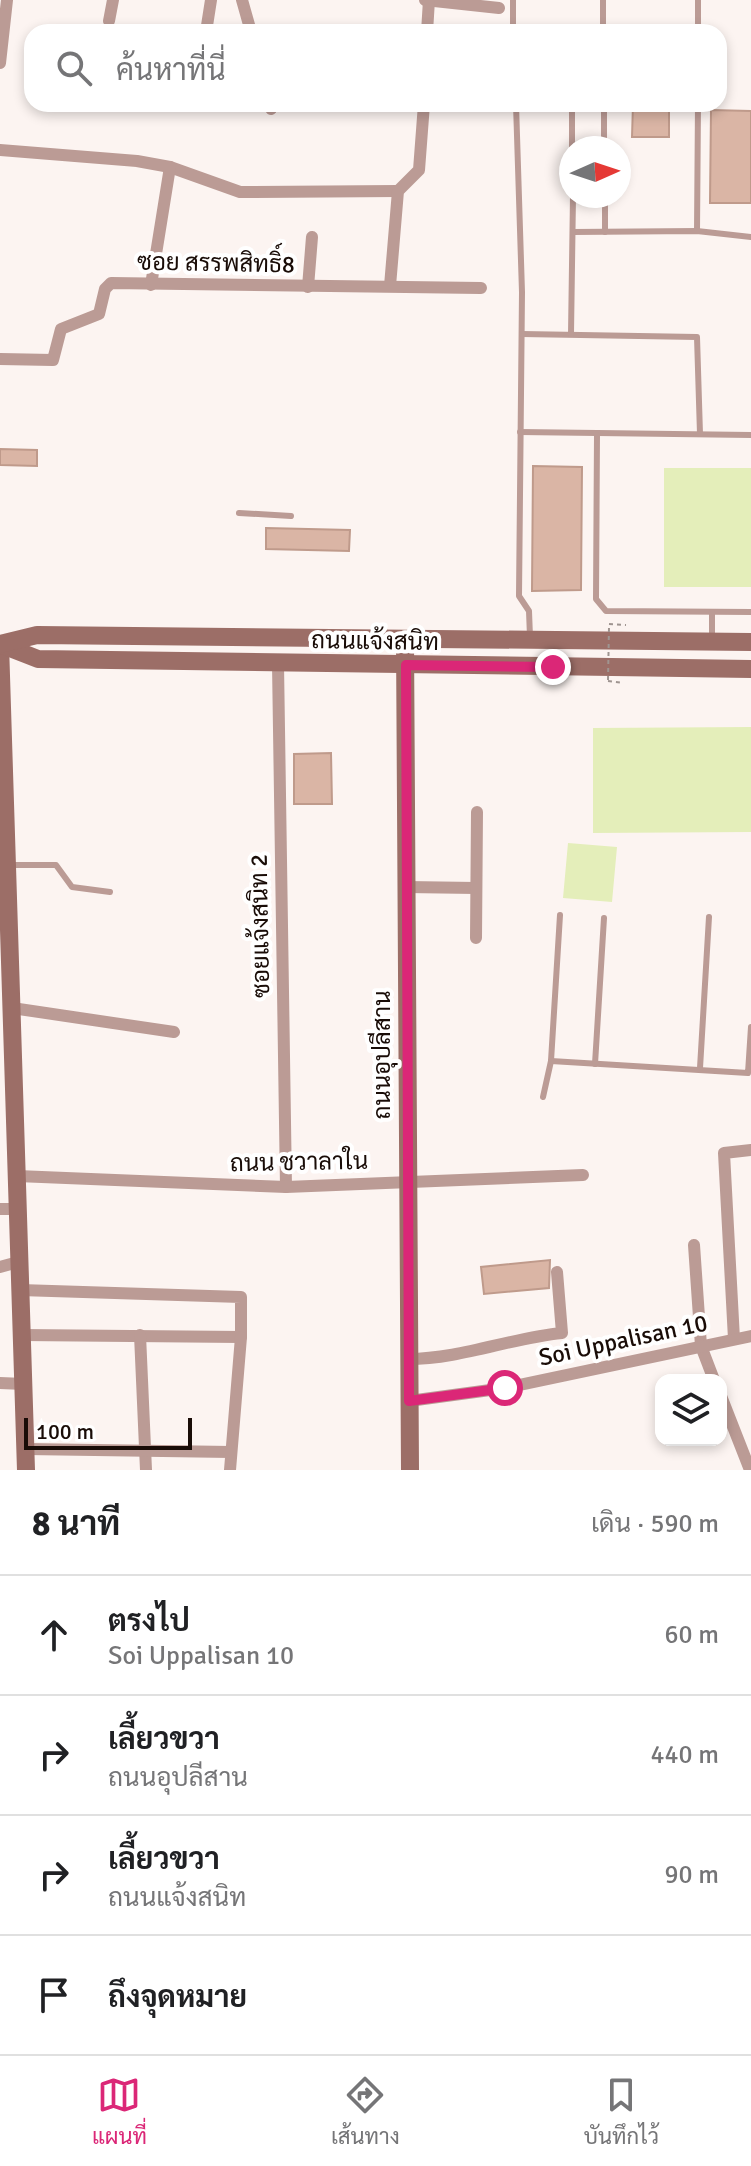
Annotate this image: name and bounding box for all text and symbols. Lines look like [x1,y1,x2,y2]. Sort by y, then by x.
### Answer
search box [24,24,727,112]
icon: search [52,46,96,90]
text: ค้นหาที่นี่ [116,52,226,89]
north arrow [559,136,631,208]
street label: ซอย สรรพสิทธิ์8 [137,240,295,279]
street label: ถนนแจ้งสนิท [311,625,439,657]
route end [535,649,571,685]
street label: ซอยแจ้งสนิท 2 [244,854,276,998]
street label: ถนนอุปลีสาน [367,990,398,1120]
street label: ถนน ชวาลาใน [230,1145,368,1178]
street label: Soi Uppalisan 10 [536,1307,710,1373]
route start [487,1370,523,1406]
map controls [655,1374,727,1446]
button: layers [655,1374,727,1446]
scale bar [24,1414,192,1450]
text: 100 m [36,1418,94,1445]
text: 8 นาที [32,1503,120,1545]
text: เดิน · 590 m [591,1508,719,1540]
text: ตรงไป [108,1603,190,1640]
icon: ahead [32,1613,76,1657]
text: 60 m [664,1619,719,1651]
text: Soi Uppalisan 10 [108,1640,294,1672]
text: เลี้ยวขวา [108,1721,220,1758]
icon: right [32,1733,76,1777]
text: 440 m [650,1739,719,1771]
text: ถนนอุปลีสาน [108,1762,248,1794]
text: เลี้ยวขวา [108,1841,220,1878]
icon: right [32,1853,76,1897]
text: 90 m [664,1859,719,1891]
text: ถนนแจ้งสนิท [108,1882,246,1914]
icon: arrive [32,1973,76,2017]
text: ถึงจุดหมาย [108,1979,247,2016]
tab: แผนที่ [92,2073,147,2150]
tab: เส้นทาง [331,2073,400,2150]
tab: บันทึกไว้ [584,2073,659,2150]

